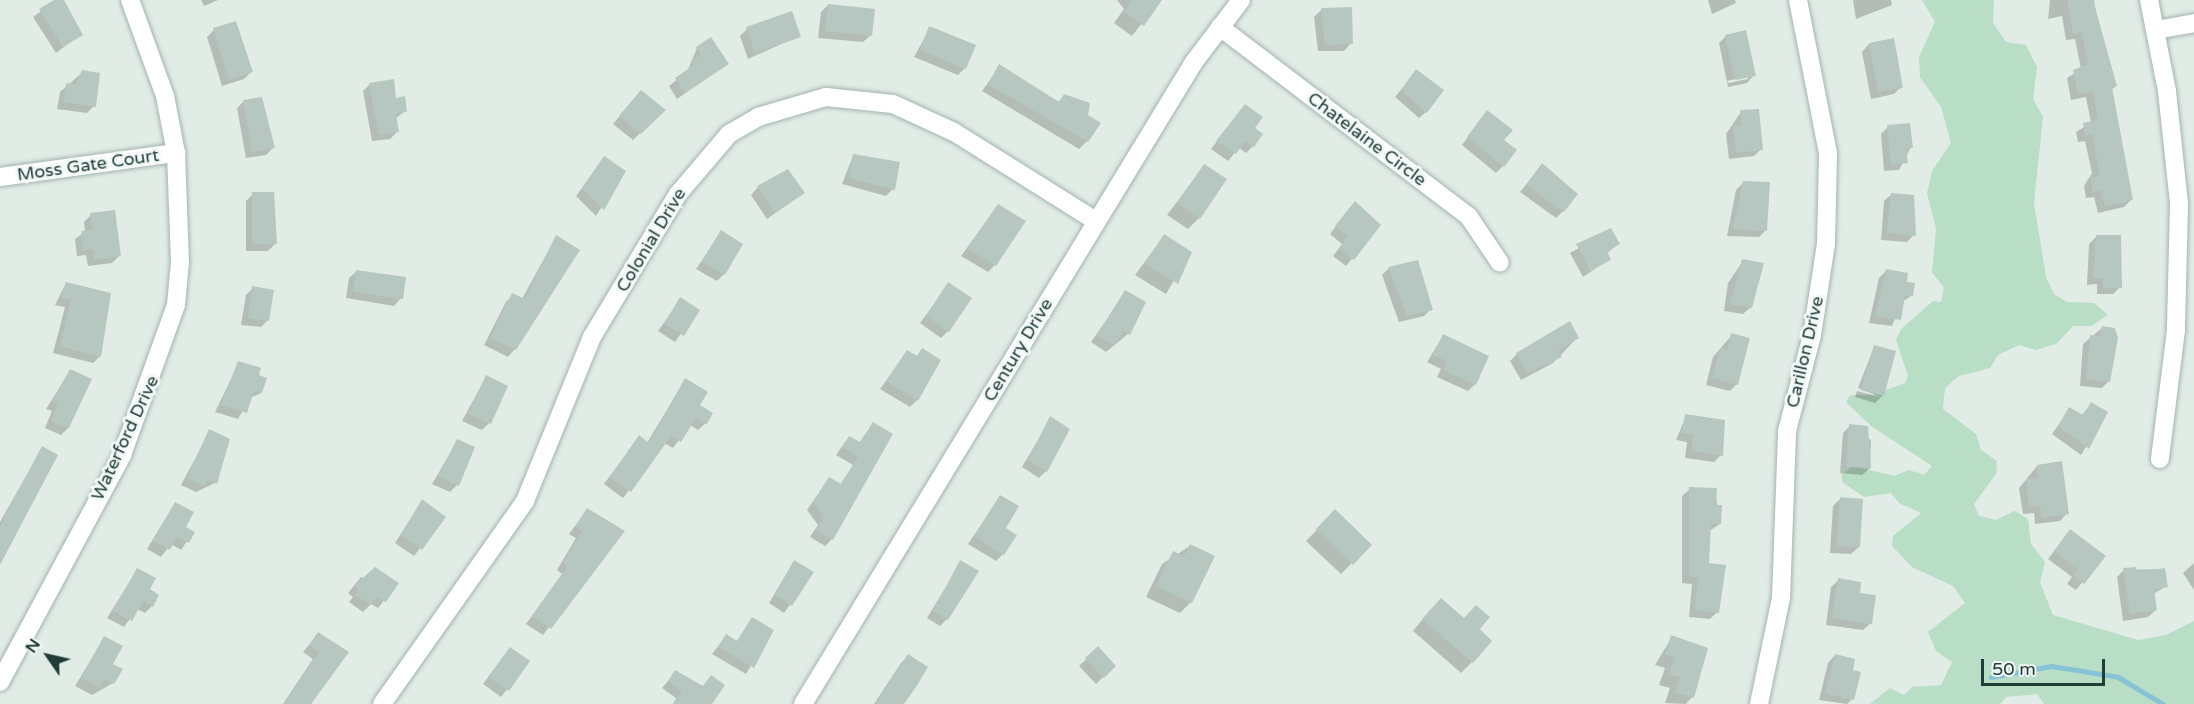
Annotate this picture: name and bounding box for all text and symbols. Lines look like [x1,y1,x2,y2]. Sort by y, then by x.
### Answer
street label: Chatelaine Circle [1303,87,1431,191]
street label: Moss Gate Court [16,144,160,186]
street label: Colonial Drive [611,184,691,296]
street label: Century Drive [979,294,1057,406]
street label: Carillon Drive [1782,294,1828,410]
street label: Waterford Drive [87,372,163,504]
north arrow [18,626,78,686]
text: N [21,635,45,657]
scale bar [1984,647,2108,685]
text: 50 m [1992,658,2036,680]

